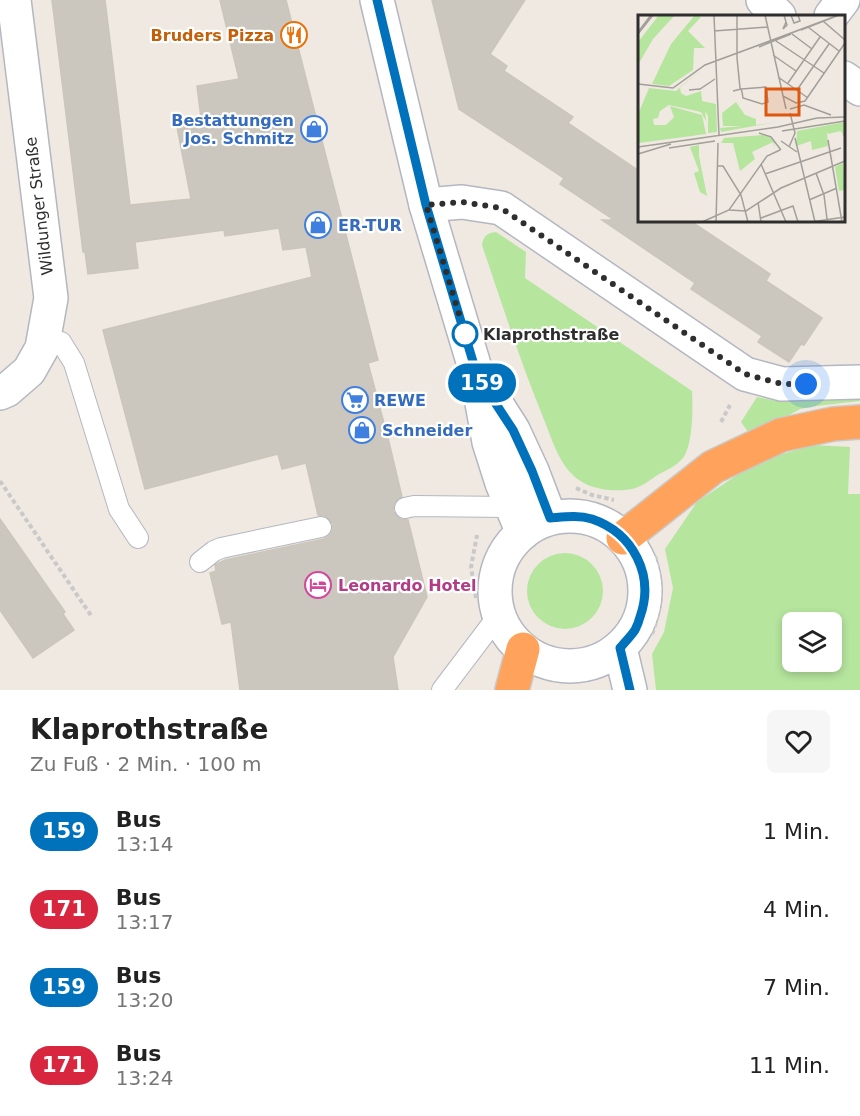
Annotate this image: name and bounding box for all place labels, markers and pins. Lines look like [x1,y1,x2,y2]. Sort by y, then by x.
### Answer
restaurant icon: Bruders Pizza [279,20,309,50]
place label: Bruders Pizza [151,26,274,45]
place label: Bestattungen Jos. Schmitz [171,111,294,148]
shop icon: Bestattungen Jos. Schmitz [299,114,329,144]
shop icon: ER-TUR [303,210,333,240]
place label: ER-TUR [338,216,402,235]
marker: Klaprothstraße [452,321,478,347]
place label: Klaprothstraße [483,325,619,344]
supermarket icon: REWE [340,385,370,415]
place label: REWE [374,391,426,410]
shop icon: Schneider [347,415,377,445]
place label: Schneider [382,421,472,440]
hotel icon: Leonardo Hotel [303,570,333,600]
place label: Leonardo Hotel [338,576,477,595]

